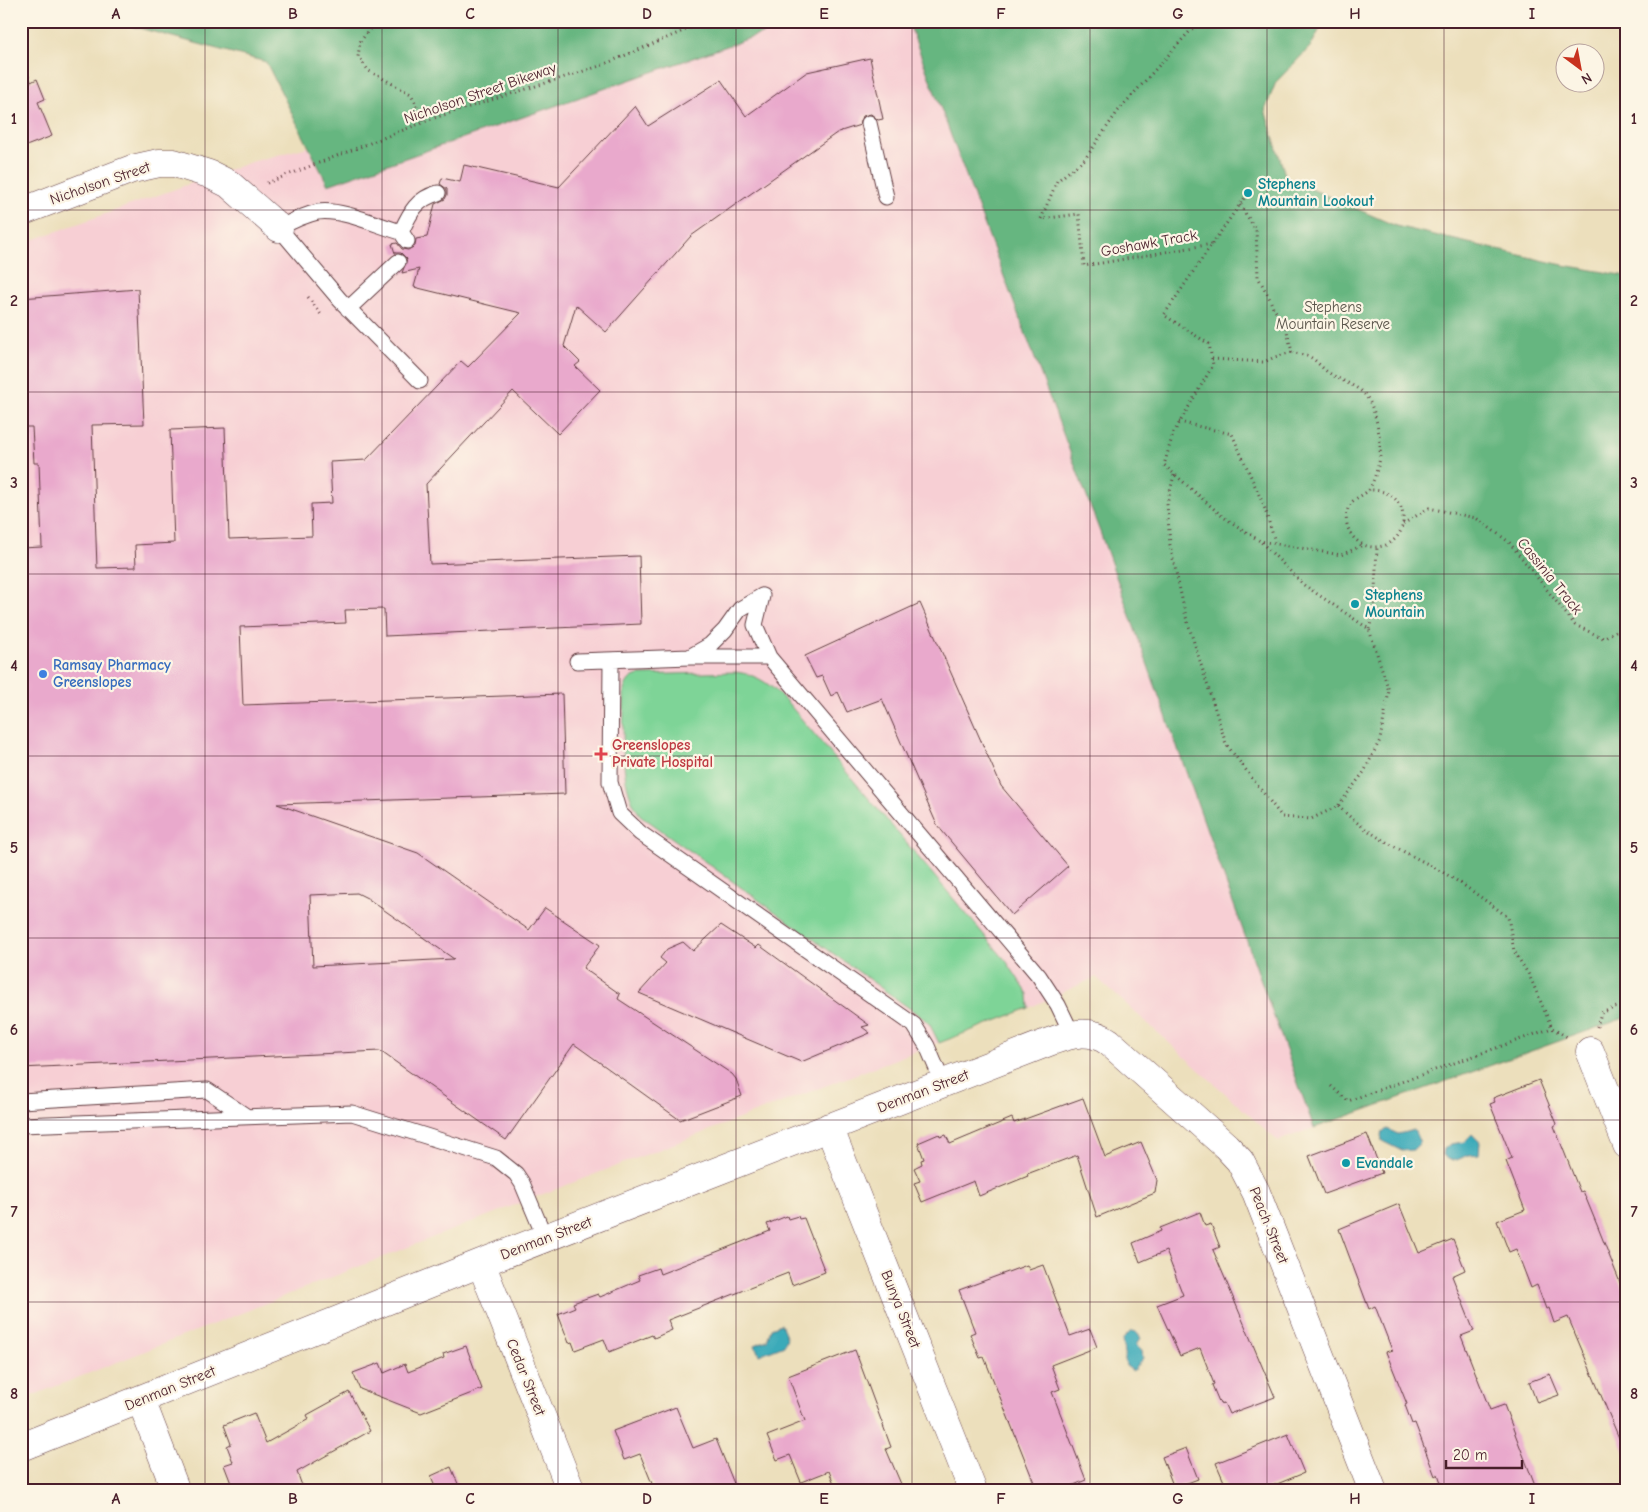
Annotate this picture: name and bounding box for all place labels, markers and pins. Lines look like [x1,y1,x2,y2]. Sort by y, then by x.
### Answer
place label: Stephens Mountain Lookout [1258,175,1375,210]
marker: Stephens Mountain Lookout [1242,187,1254,199]
place label: Stephens Mountain [1365,586,1425,621]
marker: Stephens Mountain [1349,598,1361,610]
place label: Ramsay Pharmacy Greenslopes [53,656,171,691]
marker: Ramsay Pharmacy Greenslopes [37,668,49,680]
place label: Greenslopes Private Hospital [612,736,713,771]
marker: Greenslopes Private Hospital [594,747,608,761]
place label: Evandale [1356,1154,1413,1172]
marker: Evandale [1340,1157,1352,1169]

